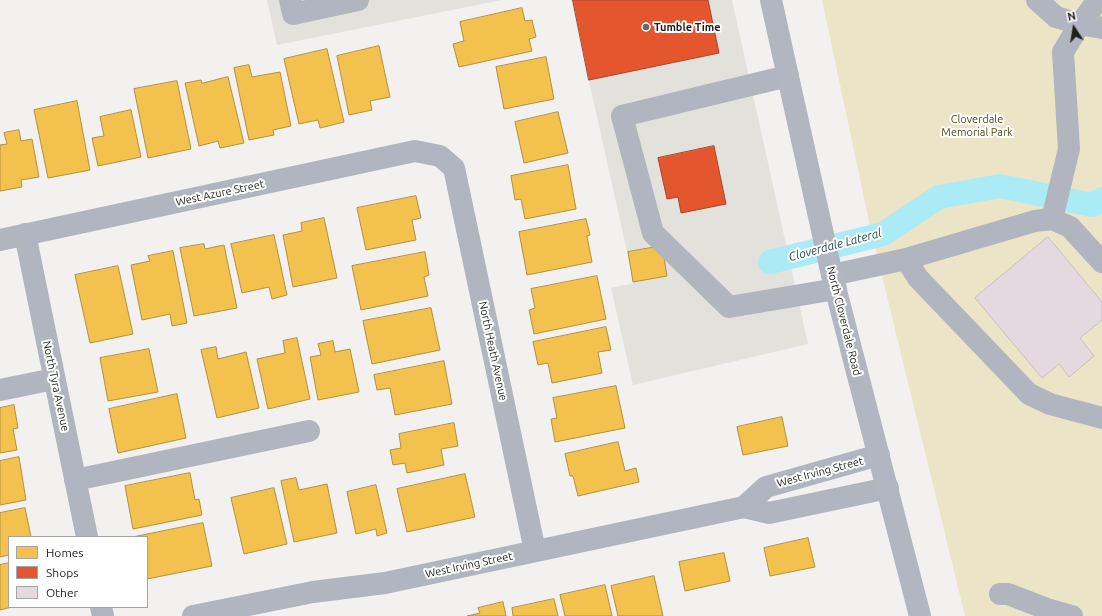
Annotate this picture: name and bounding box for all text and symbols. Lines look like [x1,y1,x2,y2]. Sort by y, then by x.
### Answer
north arrow [1054,8,1094,48]
text: N [1066,10,1077,23]
place label: Tumble Time [654,20,721,34]
marker: Tumble Time [641,22,651,32]
park label: Cloverdale Memorial Park [941,112,1013,138]
street label: West Azure Street [175,177,265,209]
water label: Cloverdale Lateral [787,226,883,264]
street label: North Cloverdale Road [824,265,864,377]
street label: North Heath Avenue [476,300,510,402]
street label: North Tyra Avenue [40,340,72,432]
street label: West Irving Street [775,454,865,490]
legend [8,536,148,608]
text: Homes [46,546,84,559]
street label: West Irving Street [424,549,514,581]
text: Shops [46,566,78,579]
text: Other [46,586,78,599]

